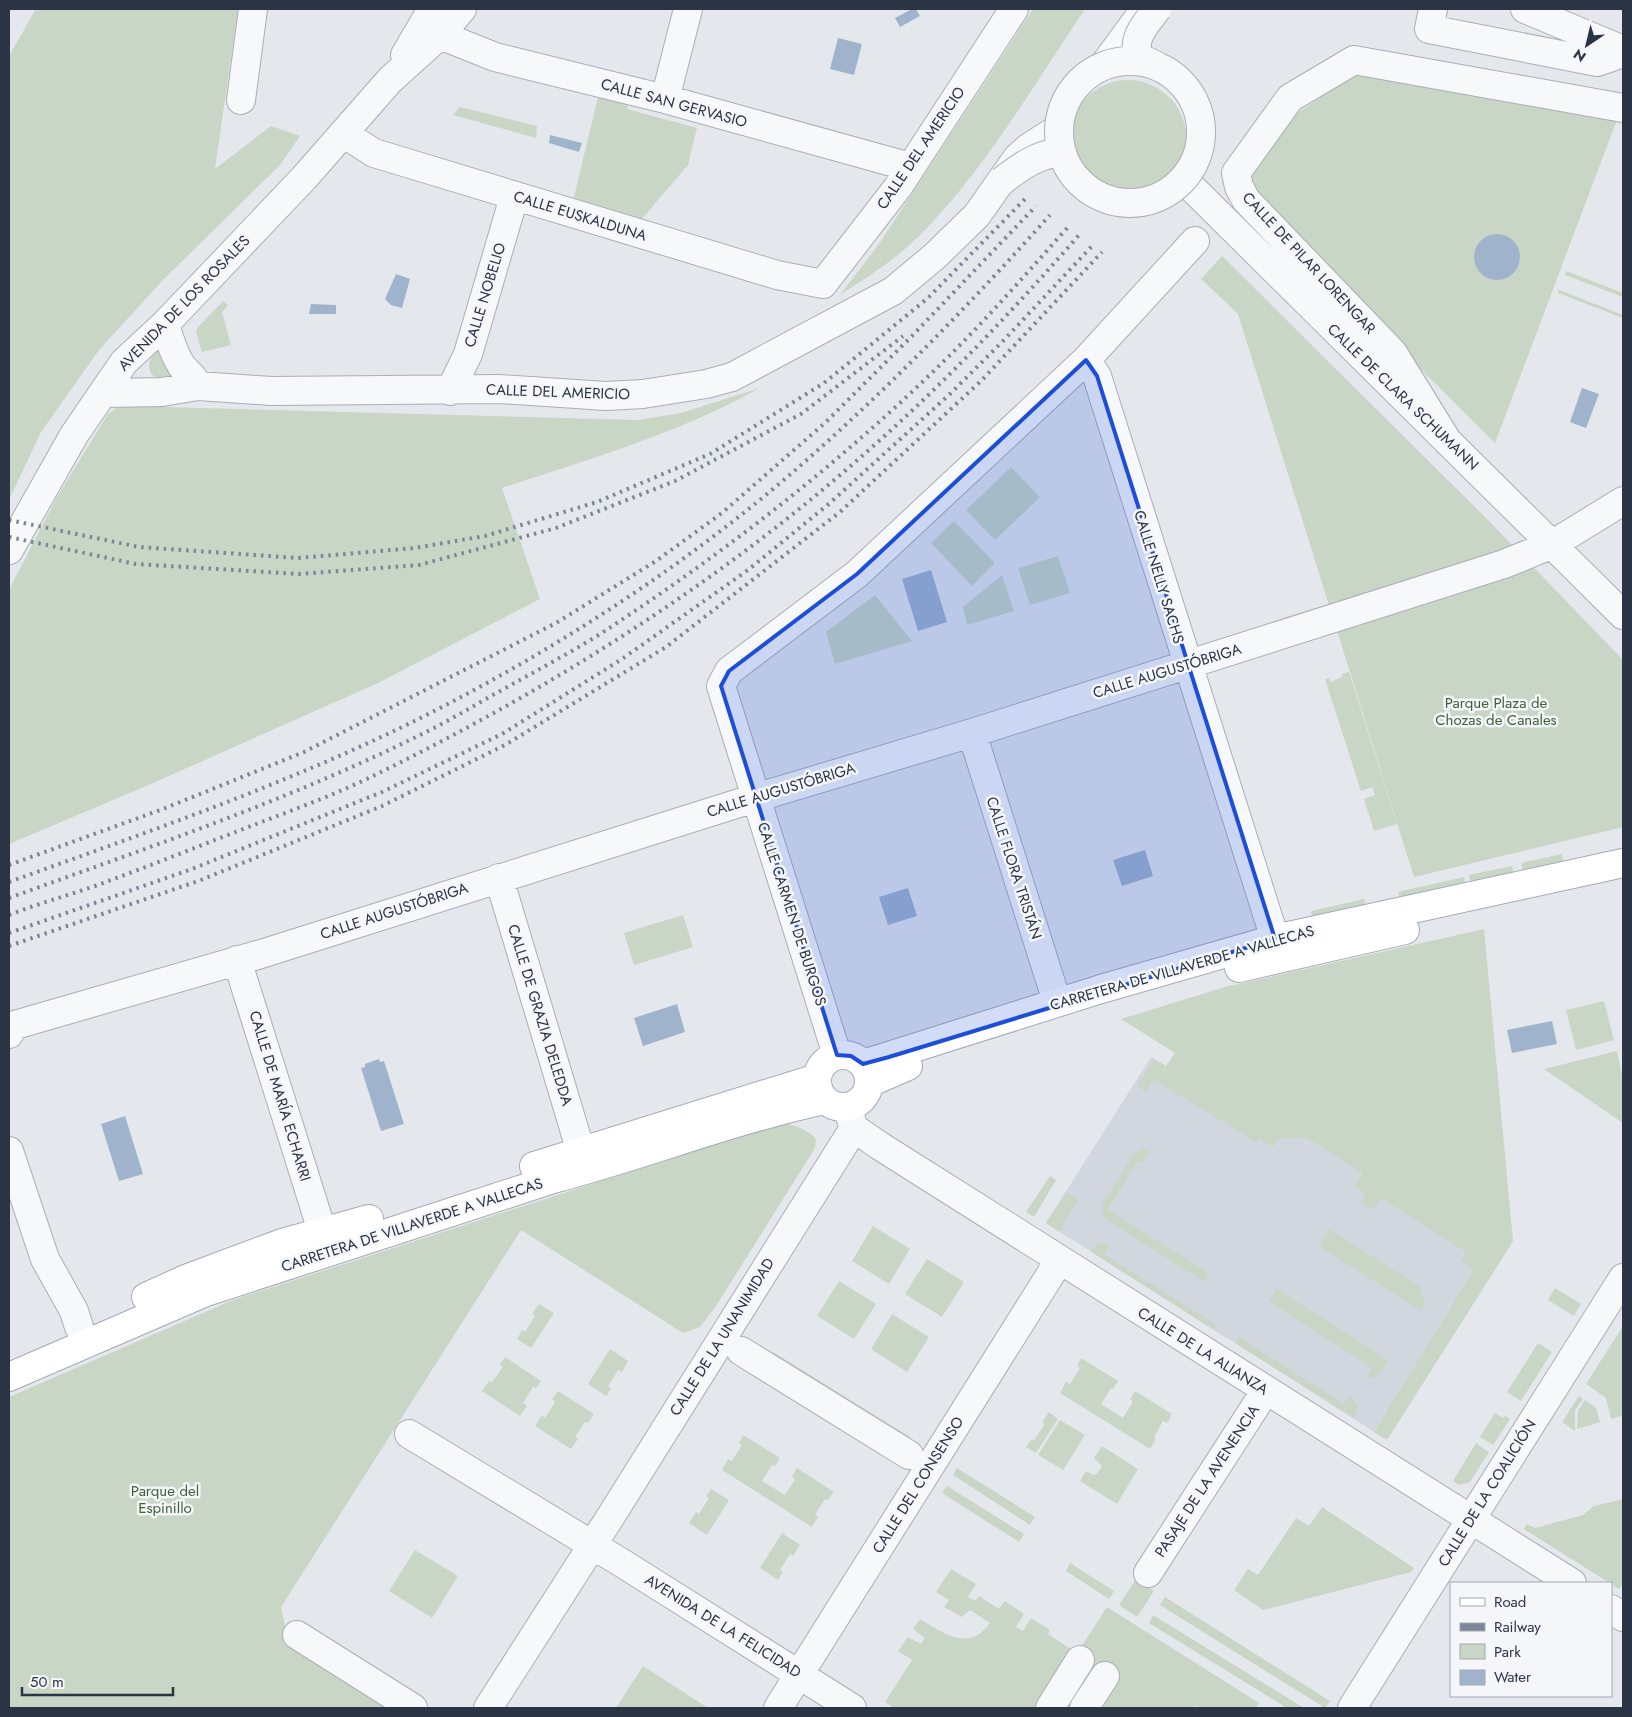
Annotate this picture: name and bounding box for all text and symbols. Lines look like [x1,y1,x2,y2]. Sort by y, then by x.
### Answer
north arrow [1562,20,1612,70]
text: N [1569,44,1590,67]
street label: CALLE SAN GERVASIO [598,73,750,133]
street label: CALLE DEL AMERICIO [872,82,970,214]
street label: CALLE EUSKALDUNA [511,185,649,247]
street label: CALLE DE PILAR LORENGAR [1237,187,1381,339]
street label: AVENIDA DE LOS ROSALES [113,230,255,376]
street label: CALLE NOBELIO [459,240,511,350]
street label: CALLE DE CLARA SCHUMANN [1322,318,1484,476]
street label: CALLE DEL AMERICIO [486,378,631,406]
street label: CALLE NELLY SACHS [1128,508,1190,646]
street label: CALLE AUGUSTÓBRIGA [1090,638,1244,704]
park label: Parque Plaza de Chozas de Canales [1435,692,1557,731]
street label: CALLE AUGUSTÓBRIGA [704,757,858,823]
street label: CALLE FLORA TRISTÁN [981,794,1047,942]
street label: CALLE CARMEN DE BURGOS [752,819,832,1009]
street label: CALLE AUGUSTÓBRIGA [317,877,471,945]
street label: CARRETERA DE VILLAVERDE A VALLECAS [1047,920,1317,1016]
street label: CALLE DE GRAZIA DELEDDA [502,922,578,1108]
street label: CALLE DE MARÍA ECHARRI [244,1008,316,1184]
street label: CARRETERA DE VILLAVERDE A VALLECAS [278,1172,546,1278]
street label: CALLE DE LA UNANIMIDAD [664,1254,780,1420]
street label: CALLE DE LA ALIANZA [1133,1302,1273,1400]
street label: PASAJE DE LA AVENENCIA [1149,1400,1265,1562]
street label: CALLE DEL CONSENSO [867,1412,969,1558]
street label: CALLE DE LA COALICIÓN [1433,1415,1541,1571]
park label: Parque del Espinillo [131,1480,199,1519]
street label: AVENIDA DE LA FELICIDAD [641,1569,805,1683]
legend [1450,1582,1612,1697]
text: Road [1494,1591,1526,1613]
text: Railway [1494,1616,1541,1638]
text: Park [1494,1641,1521,1663]
scale bar [22,1664,174,1696]
text: Water [1494,1666,1532,1688]
text: 50 m [30,1671,64,1693]

